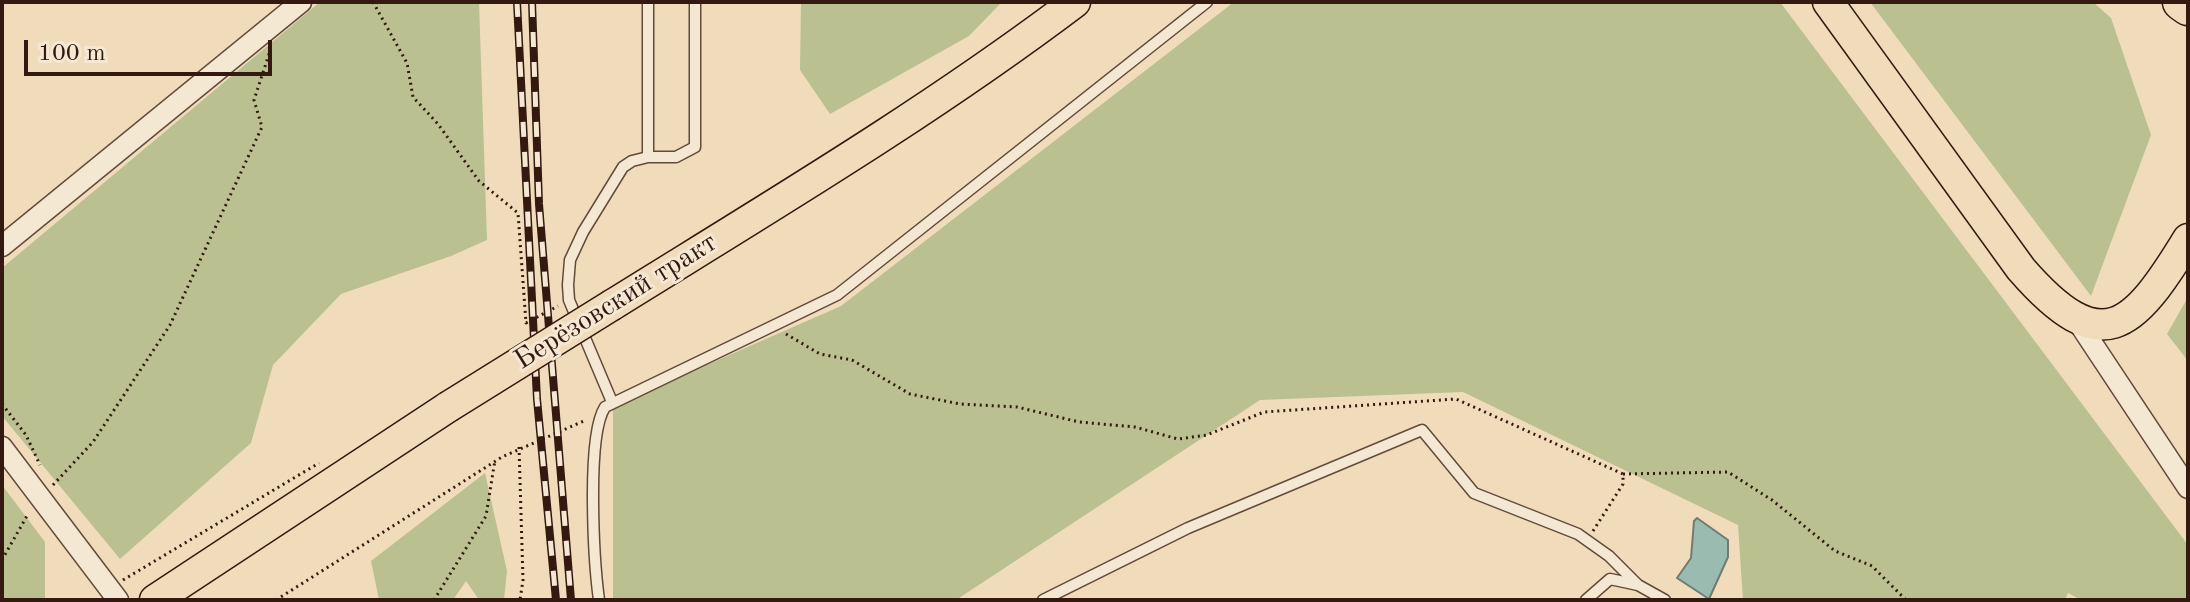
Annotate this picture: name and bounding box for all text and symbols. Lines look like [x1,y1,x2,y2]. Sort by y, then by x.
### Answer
scale bar [28,24,276,74]
text: 100 m [38,42,106,66]
street label: Берёзовский тракт [508,226,724,378]

